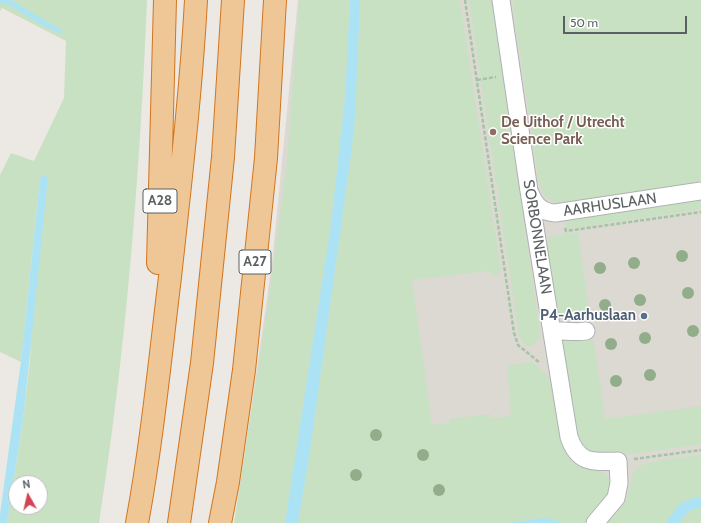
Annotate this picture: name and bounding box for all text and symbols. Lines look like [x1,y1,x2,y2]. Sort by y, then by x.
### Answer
scale bar [565,8,689,34]
text: 50 m [570,15,598,30]
place label: De Uithof / Utrecht Science Park [501,114,625,149]
marker: De Uithof / Utrecht Science Park [488,127,498,137]
street label: SORBONNELAAN [519,178,555,296]
road number: A28 [143,189,177,213]
street label: AARHUSLAAN [562,190,658,220]
road number: A27 [239,250,271,274]
place label: P4-Aarhuslaan [540,307,636,325]
marker: P4-Aarhuslaan [639,311,649,321]
north arrow [8,475,48,515]
text: N [22,477,31,492]

